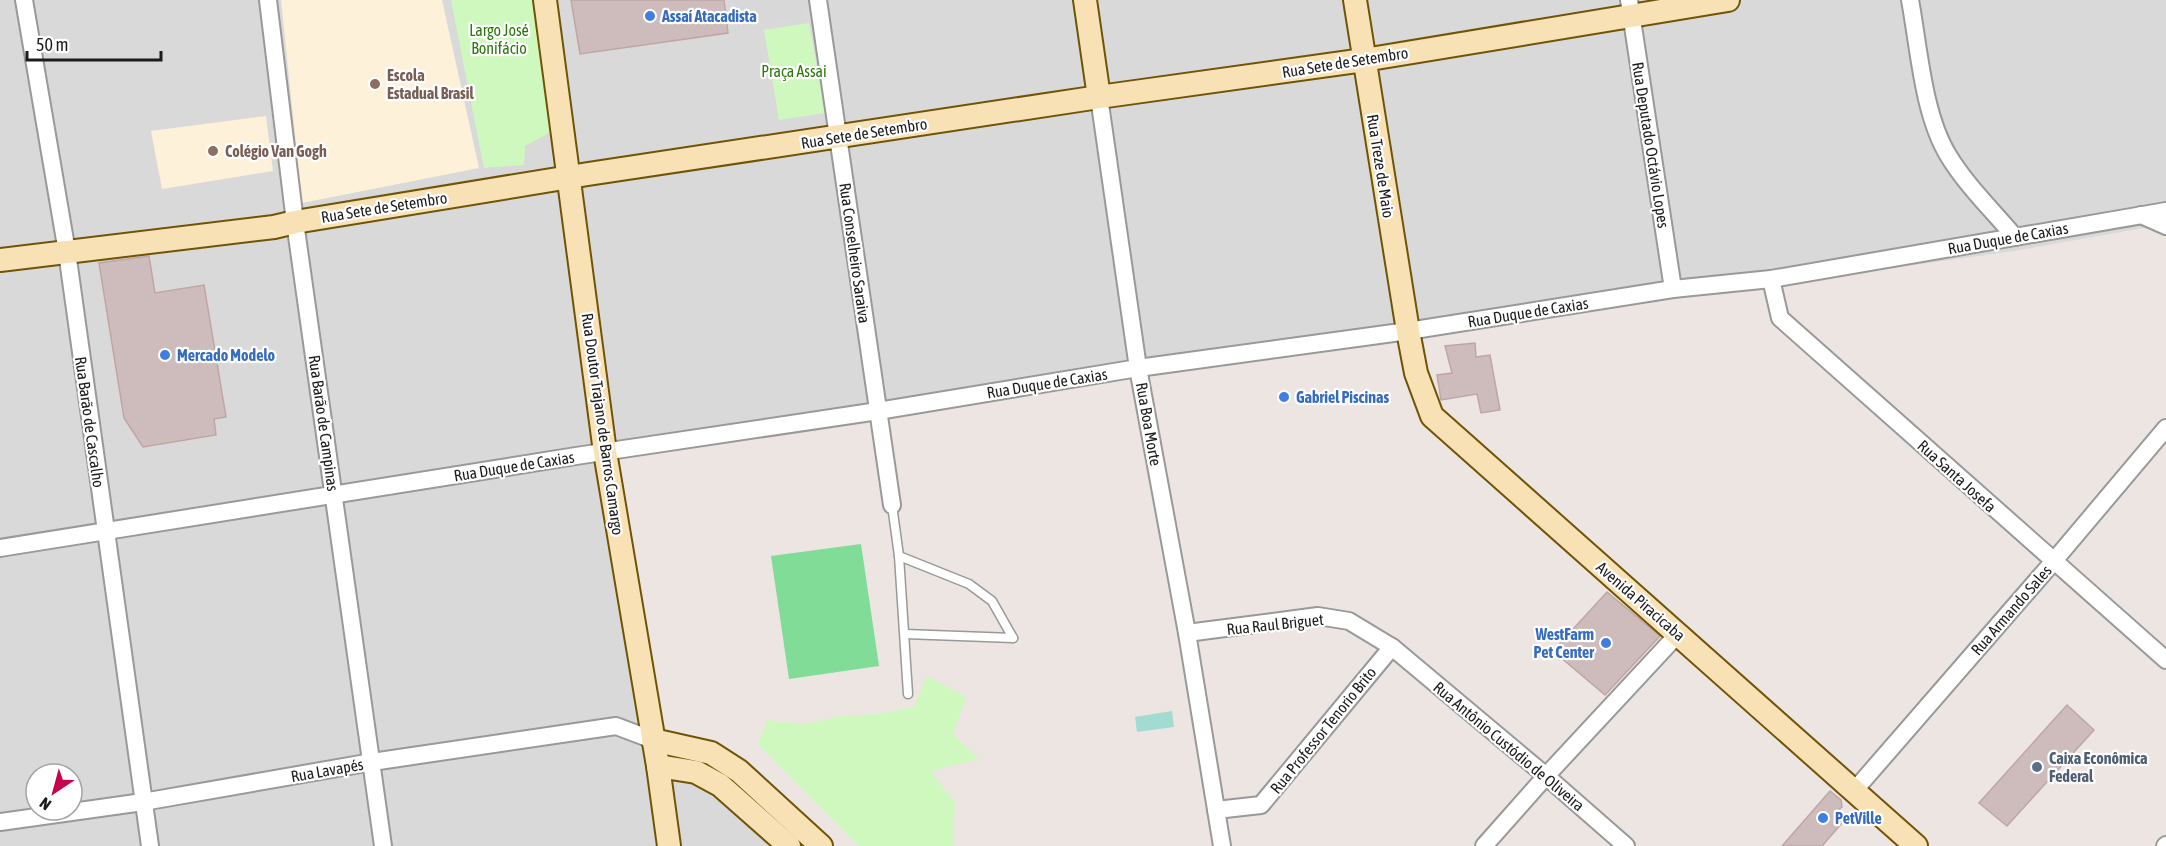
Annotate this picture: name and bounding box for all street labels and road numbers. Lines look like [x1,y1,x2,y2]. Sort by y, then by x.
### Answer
street label: Rua Sete de Setembro [1281,43,1409,81]
street label: Rua Deputado Octávio Lopes [1628,61,1673,230]
street label: Rua Treze de Maio [1364,113,1398,219]
street label: Rua Sete de Setembro [800,114,928,152]
street label: Rua Conselheiro Saraiva [836,182,874,324]
street label: Rua Sete de Setembro [320,188,448,226]
street label: Rua Duque de Caxias [1946,219,2070,258]
street label: Rua Duque de Caxias [1466,294,1590,331]
street label: Rua Doutor Trajano de Barros Camargo [578,312,627,536]
street label: Rua Barão de Campinas [305,354,343,493]
street label: Rua Barão de Cascalho [72,355,108,489]
street label: Rua Duque de Caxias [985,365,1109,402]
street label: Rua Boa Morte [1133,381,1165,467]
street label: Rua Santa Josefa [1914,436,2000,516]
street label: Rua Duque de Caxias [452,448,576,485]
street label: Avenida Piracicaba [1593,558,1689,644]
street label: Rua Armando Sales [1967,561,2055,659]
street label: Rua Raul Briguet [1226,610,1325,639]
street label: Rua Professor Tenorio Brito [1266,663,1380,797]
street label: Rua Antônio Custódio de Oliveira [1430,678,1588,814]
street label: Rua Lavapés [289,755,365,786]

